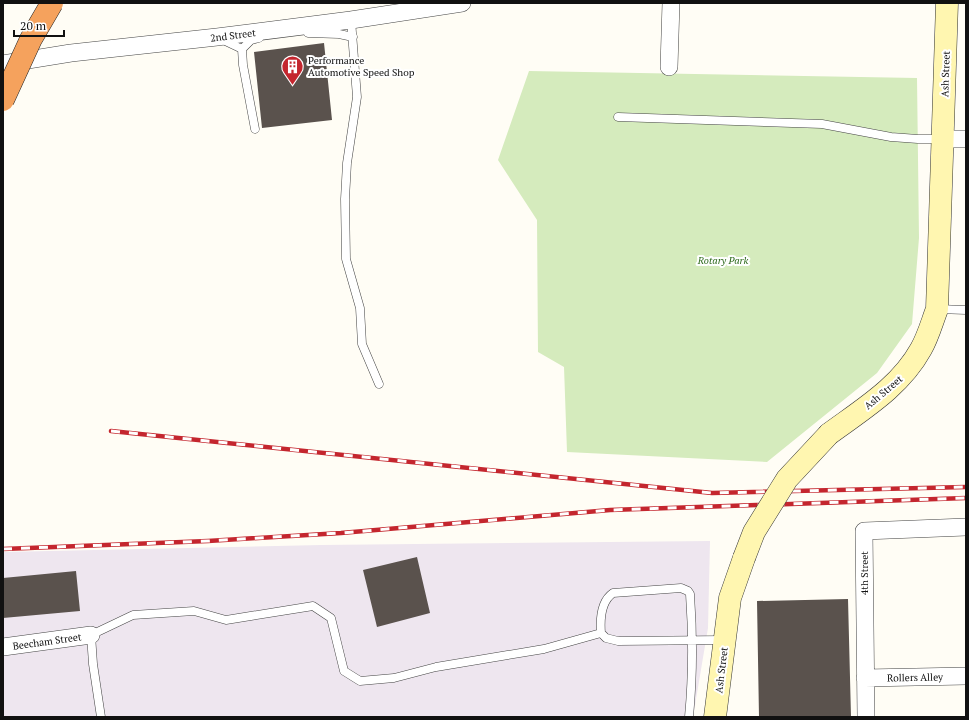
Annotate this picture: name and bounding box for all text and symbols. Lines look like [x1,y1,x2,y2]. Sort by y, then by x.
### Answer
scale bar [14,12,64,38]
text: 20 m [20,18,47,33]
street label: 2nd Street [209,26,257,45]
street label: Ash Street [938,50,953,97]
building icon: Performance Automotive Speed Shop [280,53,306,86]
place label: Performance Automotive Speed Shop [308,54,415,79]
park label: Rotary Park [697,254,748,267]
street label: Ash Street [861,372,905,412]
street label: 4th Street [858,551,871,595]
street label: Beecham Street [12,630,83,653]
street label: Ash Street [712,646,731,694]
street label: Rollers Alley [887,670,944,684]

